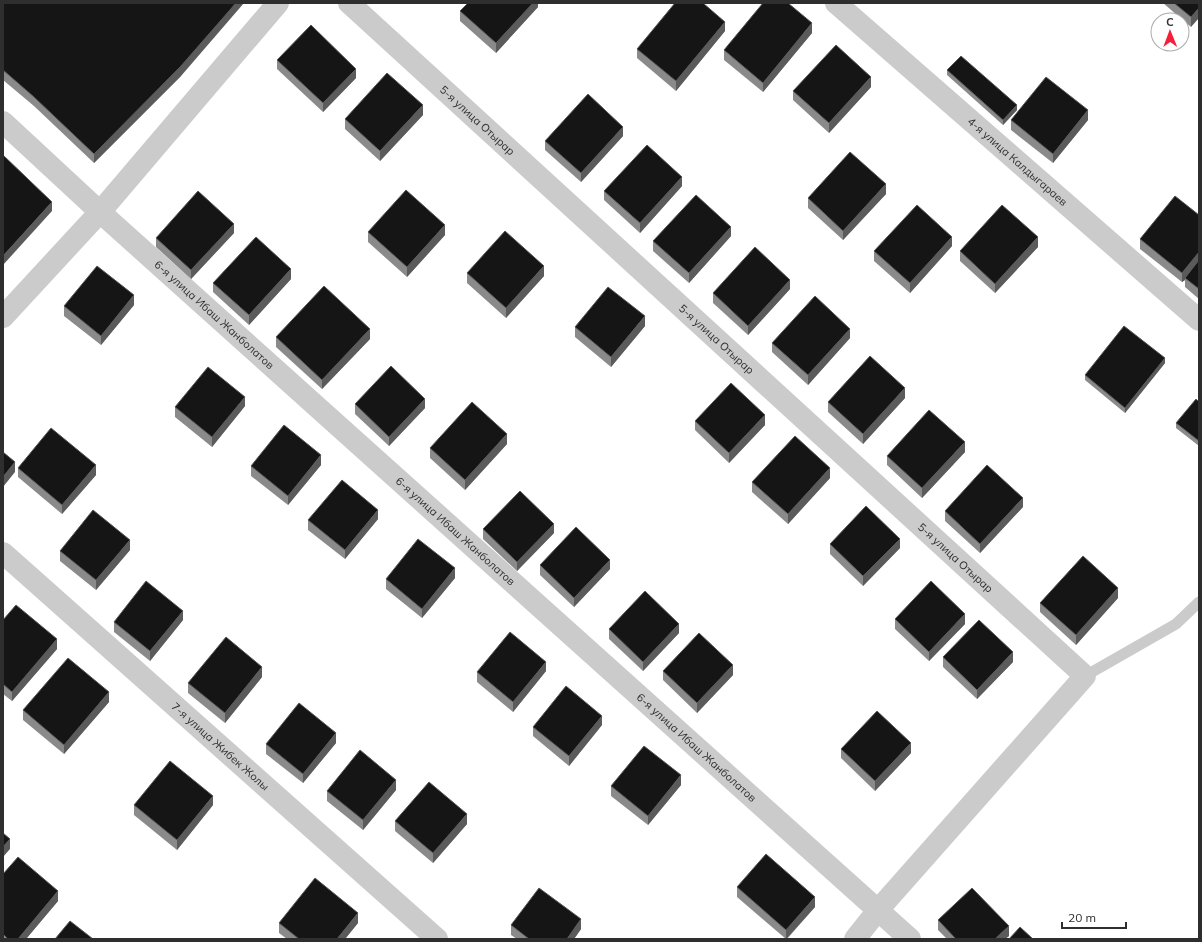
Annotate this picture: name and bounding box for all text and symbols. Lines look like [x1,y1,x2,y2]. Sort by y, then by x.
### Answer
north arrow [1150,12,1190,52]
text: С [1166,15,1174,29]
street label: 5-я улица Отырар [437,82,518,159]
street label: 4-я улица Калдыгараев [965,114,1070,209]
street label: 6-я улица Ибаш Жанболатов [152,257,277,372]
street label: 5-я улица Отырар [676,301,757,377]
street label: 6-я улица Ибаш Жанболатов [393,474,518,588]
street label: 5-я улица Отырар [915,520,996,596]
street label: 6-я улица Ибаш Жанболатов [634,690,759,805]
street label: 7-я улица Жибек Жолы [169,699,272,793]
scale bar [1062,904,1126,930]
text: 20 m [1068,910,1096,925]

